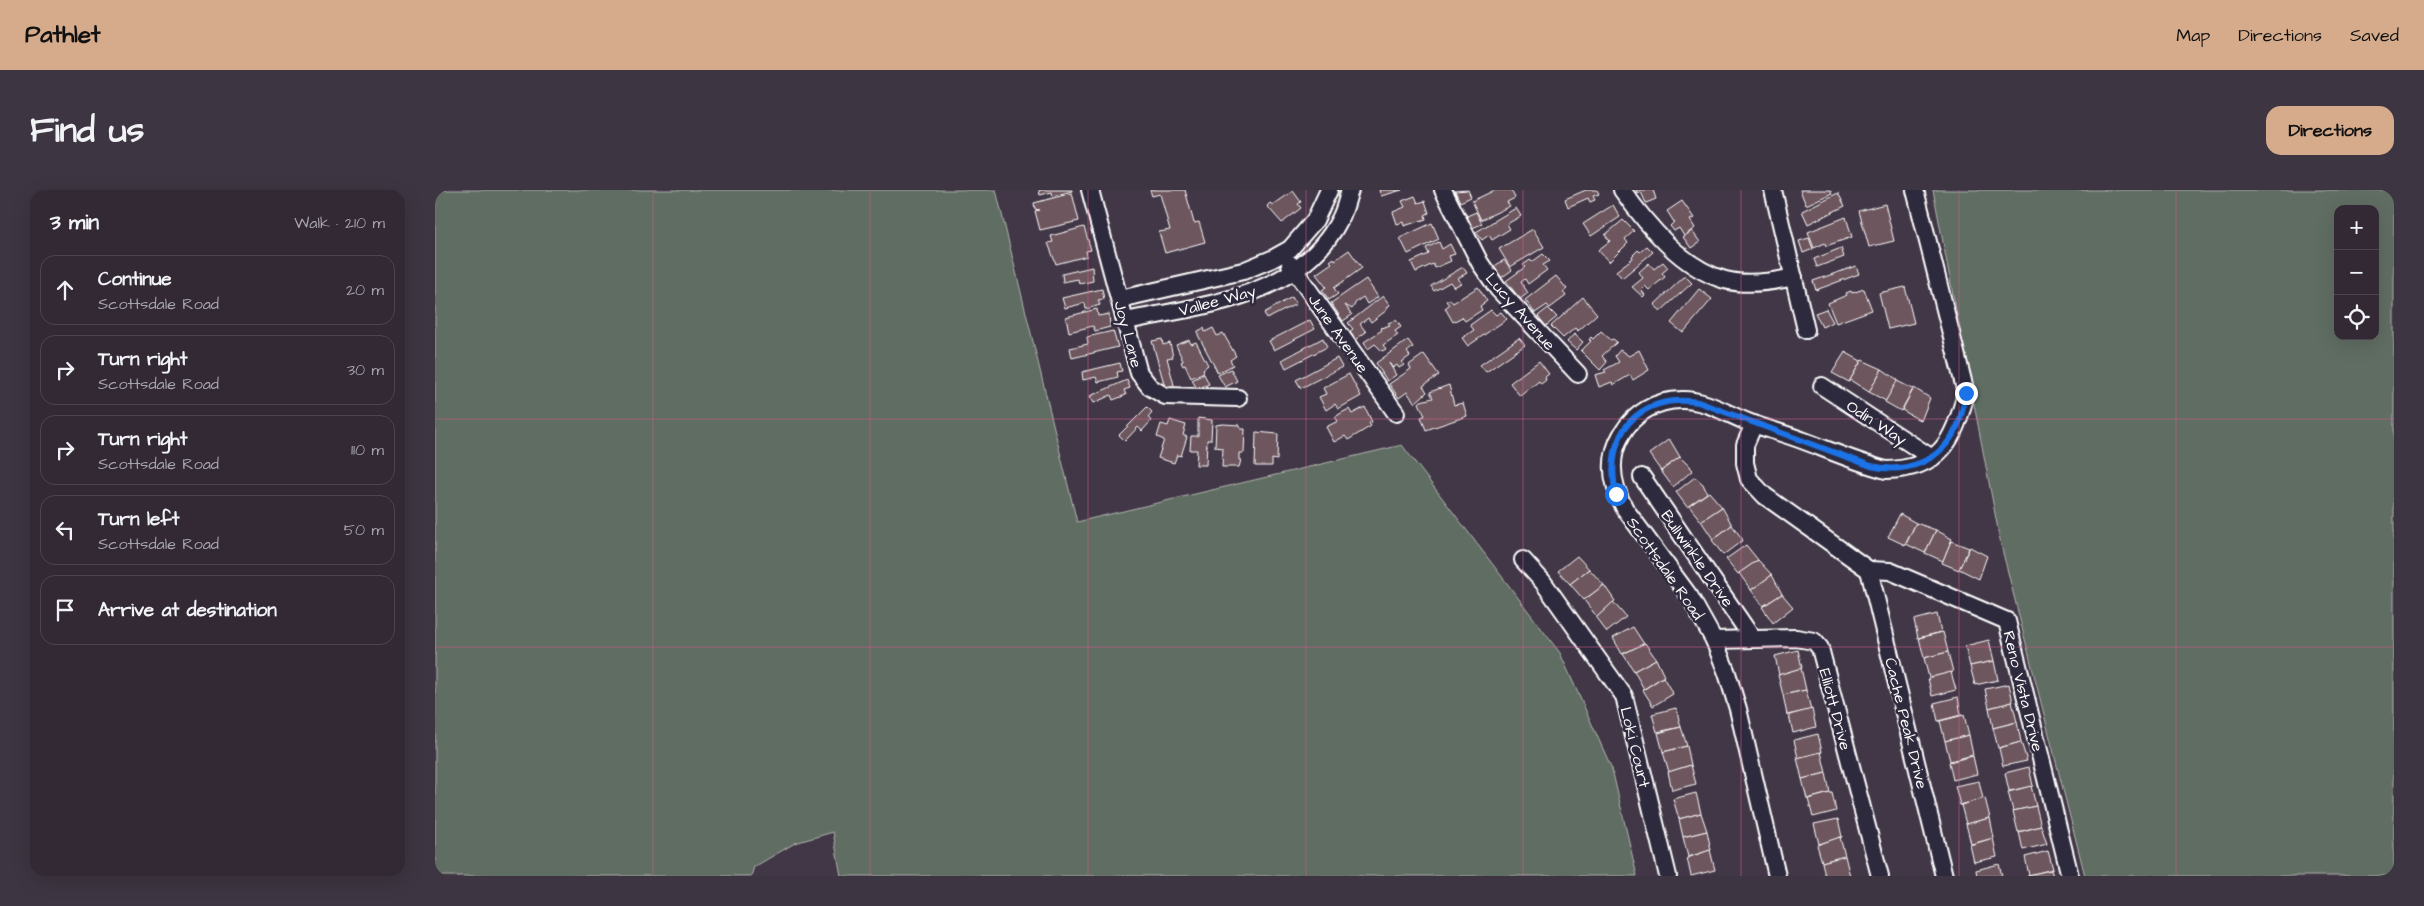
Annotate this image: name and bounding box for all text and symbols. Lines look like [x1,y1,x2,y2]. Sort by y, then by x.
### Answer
text: Pathlet [25,18,101,52]
text: Map [2176,23,2210,48]
text: Directions [2238,23,2322,48]
text: Saved [2350,23,2399,48]
text: Find us [30,106,144,155]
button: Directions [2266,106,2394,155]
map controls [2334,205,2379,340]
button: + [2334,205,2379,250]
text: 3 min [50,208,99,237]
text: Walk · 210 m [294,212,385,234]
button: − [2334,250,2379,295]
text: Continue [98,266,172,293]
street label: Lucy Avenue [1480,268,1560,356]
icon: ahead [51,276,79,304]
text: 20 m [346,279,384,301]
street label: Vallee Way [1176,280,1259,323]
street label: June Avenue [1303,290,1374,378]
text: Scottsdale Road [98,293,219,315]
button: locate [2334,295,2379,340]
street label: Joy Lane [1108,298,1148,371]
text: Turn right [98,346,187,373]
icon: right [51,356,79,384]
text: 30 m [347,359,384,381]
text: Scottsdale Road [98,373,219,395]
route end [1955,382,1978,405]
street label: Odin Way [1842,395,1911,451]
text: Turn right [98,426,187,453]
icon: right [51,436,79,464]
text: 110 m [351,439,384,461]
text: Scottsdale Road [98,453,219,475]
route start [1605,483,1628,506]
text: Turn left [98,506,179,533]
street label: Bullwinkle Drive [1656,506,1739,612]
street label: Scottsdale Road [1621,513,1709,624]
icon: left [51,516,79,544]
text: 50 m [344,519,384,541]
text: Scottsdale Road [98,533,219,555]
icon: arrive [51,596,79,624]
text: Arrive at destination [98,597,277,624]
street label: Reno Vista Drive [1997,629,2049,754]
street label: Cache Peak Drive [1879,655,1933,791]
street label: Elliott Drive [1814,666,1857,753]
street label: Loki Court [1614,705,1656,790]

